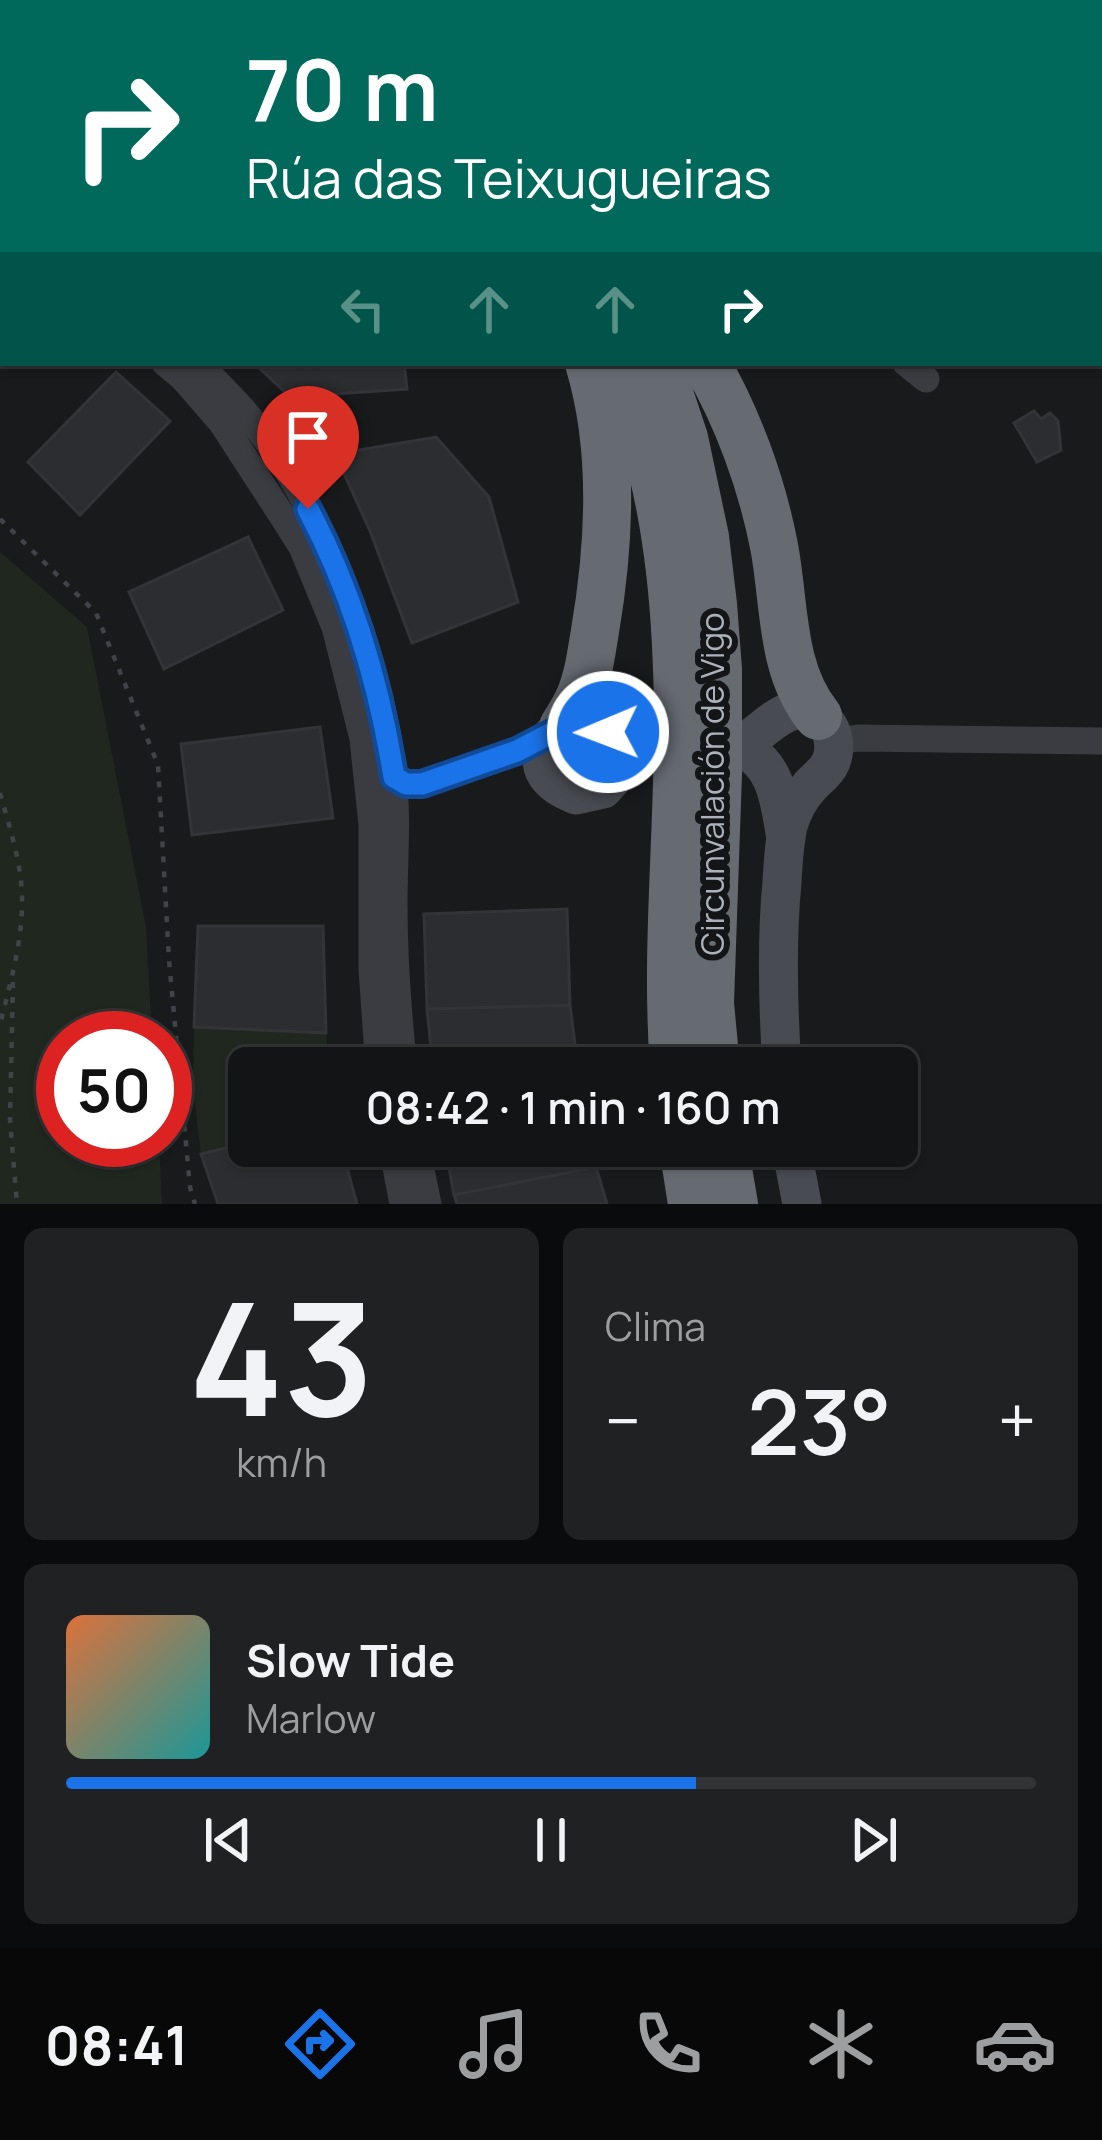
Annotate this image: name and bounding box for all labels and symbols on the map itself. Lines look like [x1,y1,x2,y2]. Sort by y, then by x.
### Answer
pin [257,386,359,509]
street label: Circunvalación de Vigo [689,612,734,956]
position arrow [545,669,671,795]
speed limit sign: 50 [36,1011,192,1167]

